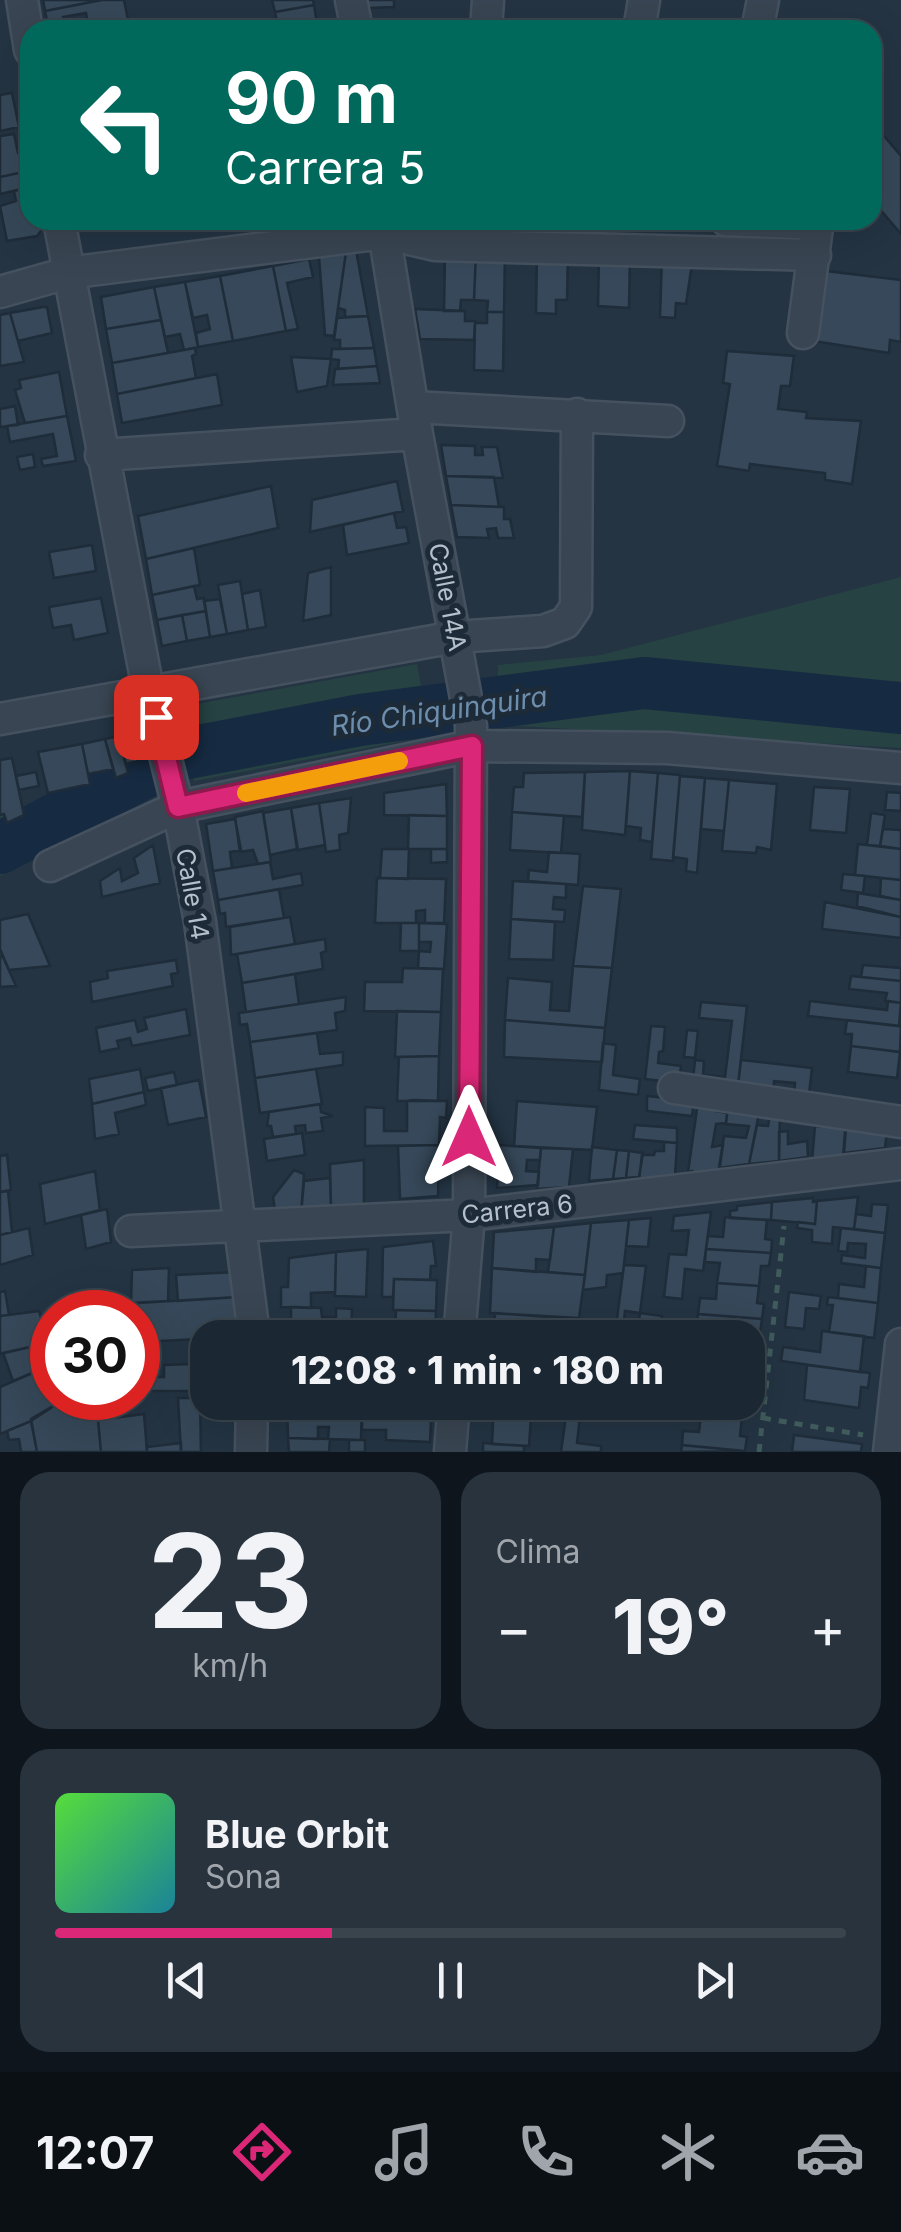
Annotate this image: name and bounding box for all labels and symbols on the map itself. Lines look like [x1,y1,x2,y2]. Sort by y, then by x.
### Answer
street label: Calle 14A [423,540,473,654]
pin [114,675,199,760]
water label: Río Chiquinquira [329,679,549,743]
street label: Calle 14 [170,846,216,942]
position arrow [417,1085,521,1189]
street label: Carrera 6 [460,1188,574,1230]
speed limit sign: 30 [30,1290,160,1420]

